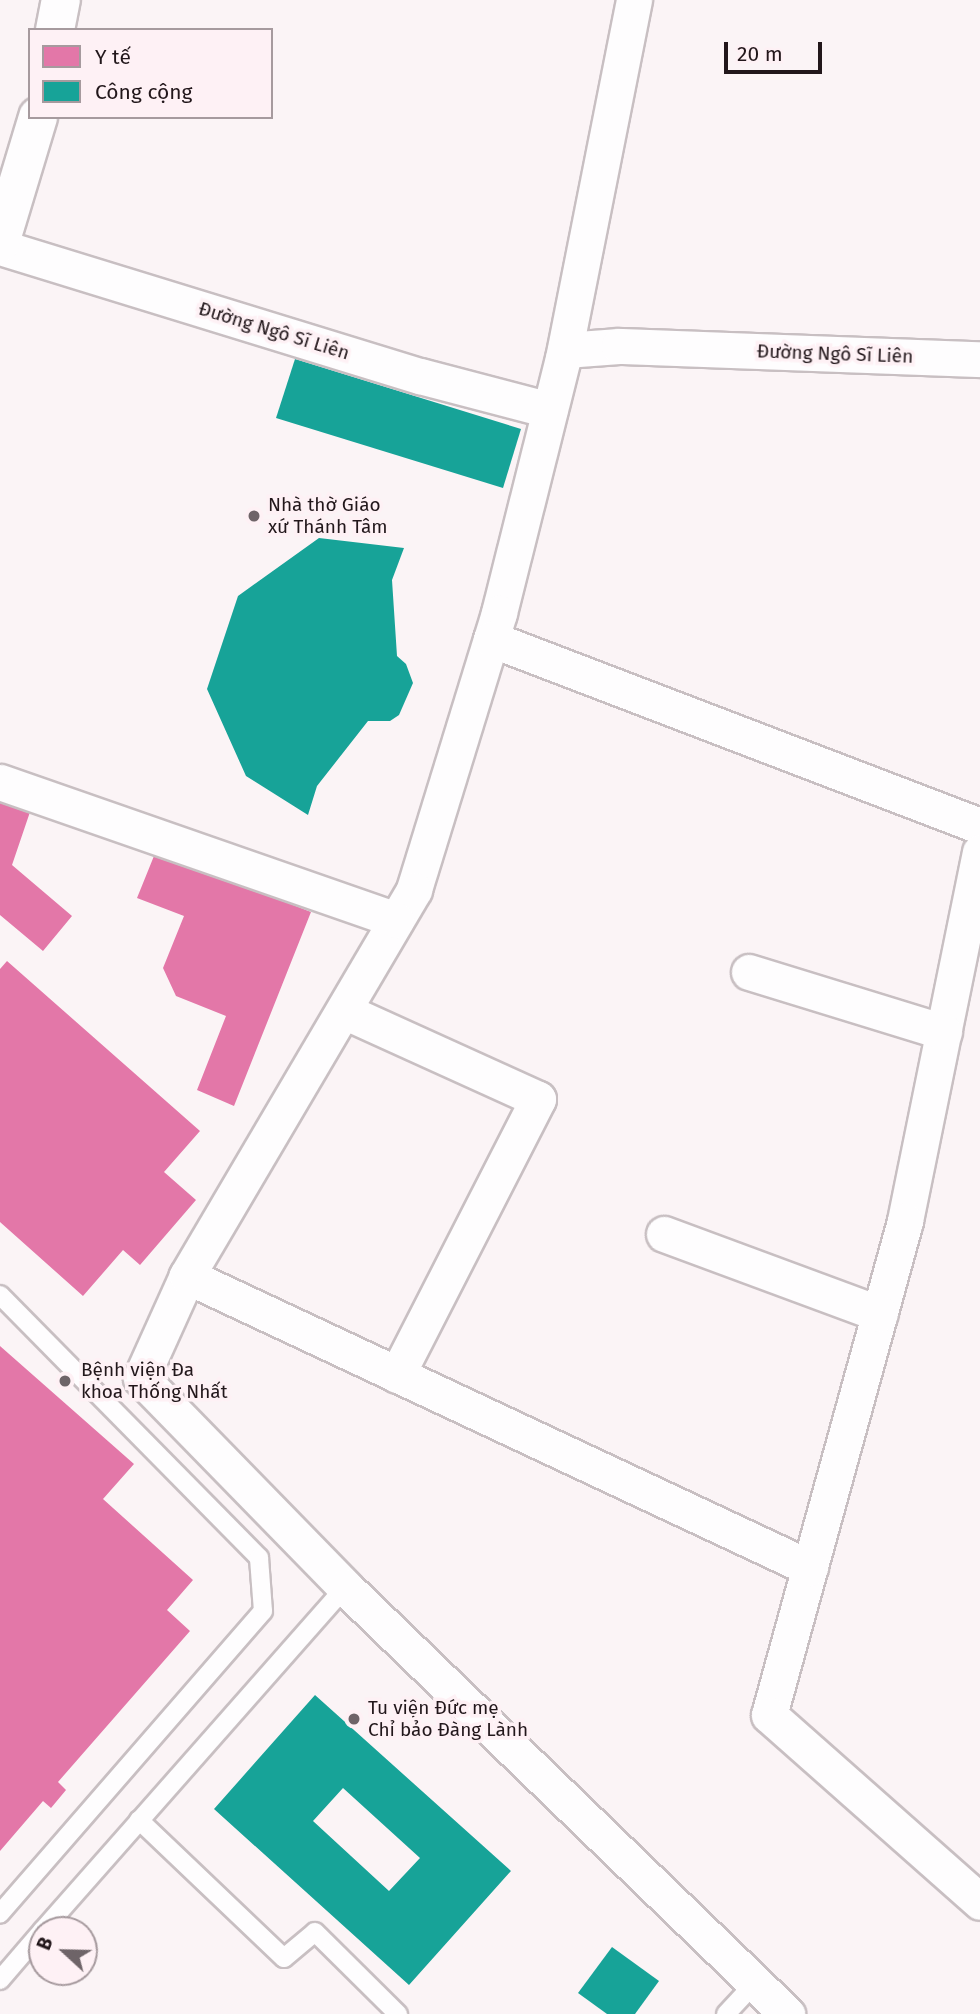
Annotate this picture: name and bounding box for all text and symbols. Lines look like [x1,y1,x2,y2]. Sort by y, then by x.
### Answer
legend [28,28,273,119]
scale bar [728,28,826,72]
text: 20 m [737,41,783,67]
text: Y tế [95,44,131,70]
text: Công cộng [95,79,193,105]
street label: Đường Ngô Sĩ Liên [196,297,352,365]
street label: Đường Ngô Sĩ Liên [756,340,914,368]
place label: Nhà thờ Giáo xứ Thánh Tâm [268,494,388,538]
marker: Nhà thờ Giáo xứ Thánh Tâm [246,508,262,524]
place label: Bệnh viện Đa khoa Thống Nhất [81,1359,228,1403]
marker: Bệnh viện Đa khoa Thống Nhất [55,1371,75,1391]
place label: Tu viện Đức mẹ Chỉ bảo Đàng Lành [368,1697,528,1741]
marker: Tu viện Đức mẹ Chỉ bảo Đàng Lành [346,1711,362,1727]
north arrow [28,1916,98,1986]
text: B [32,1934,58,1953]

